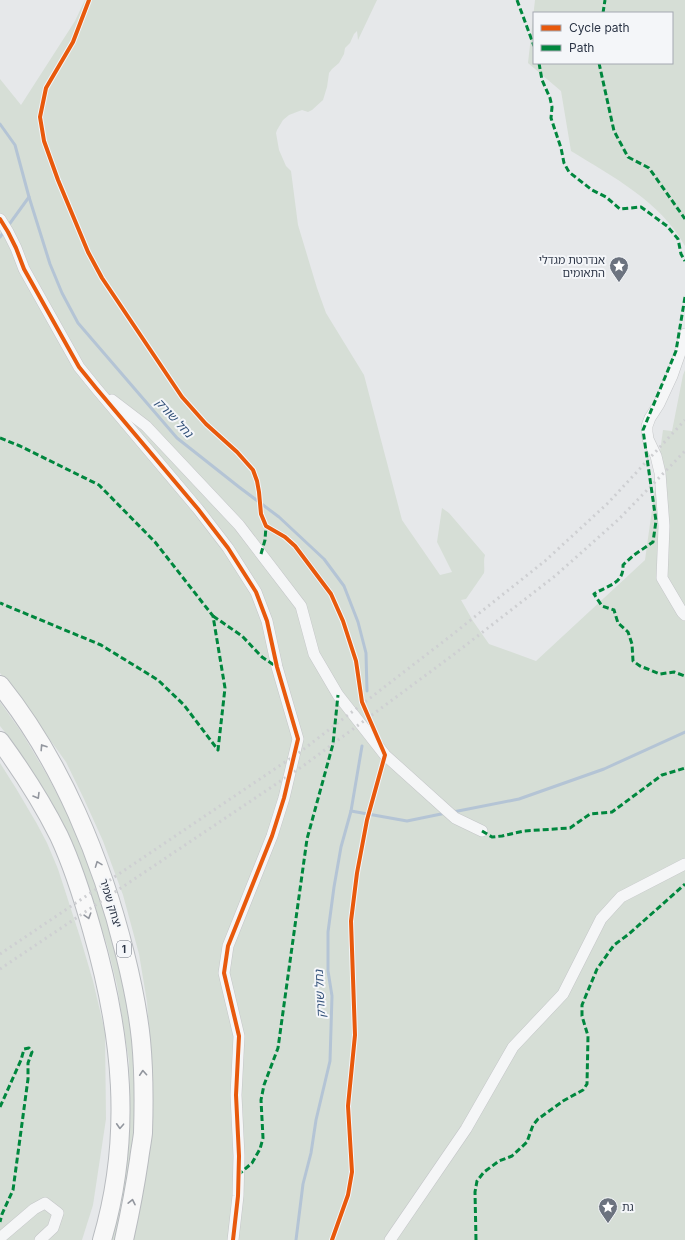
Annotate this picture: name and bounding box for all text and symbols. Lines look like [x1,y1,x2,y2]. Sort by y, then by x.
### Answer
legend [533,12,673,64]
text: Cycle path [569,20,630,35]
text: Path [569,40,594,55]
place label: אנדרטת מגדלי התאומים [539,253,605,280]
place icon: אנדרטת מגדלי התאומים [608,255,630,283]
water label: נחל שורק [152,395,197,441]
one-way arrow [40,744,47,751]
one-way arrow [33,792,40,799]
one-way arrow [95,861,103,868]
street label: יצחק שמיר [97,877,125,929]
one-way arrow [83,912,92,919]
road number: 1 [117,941,131,957]
water label: נחל שורק [311,968,328,1018]
one-way arrow [138,1070,147,1076]
one-way arrow [116,1123,125,1129]
place icon: גת [597,1196,619,1224]
one-way arrow [128,1199,136,1205]
place label: גת [622,1200,634,1214]

